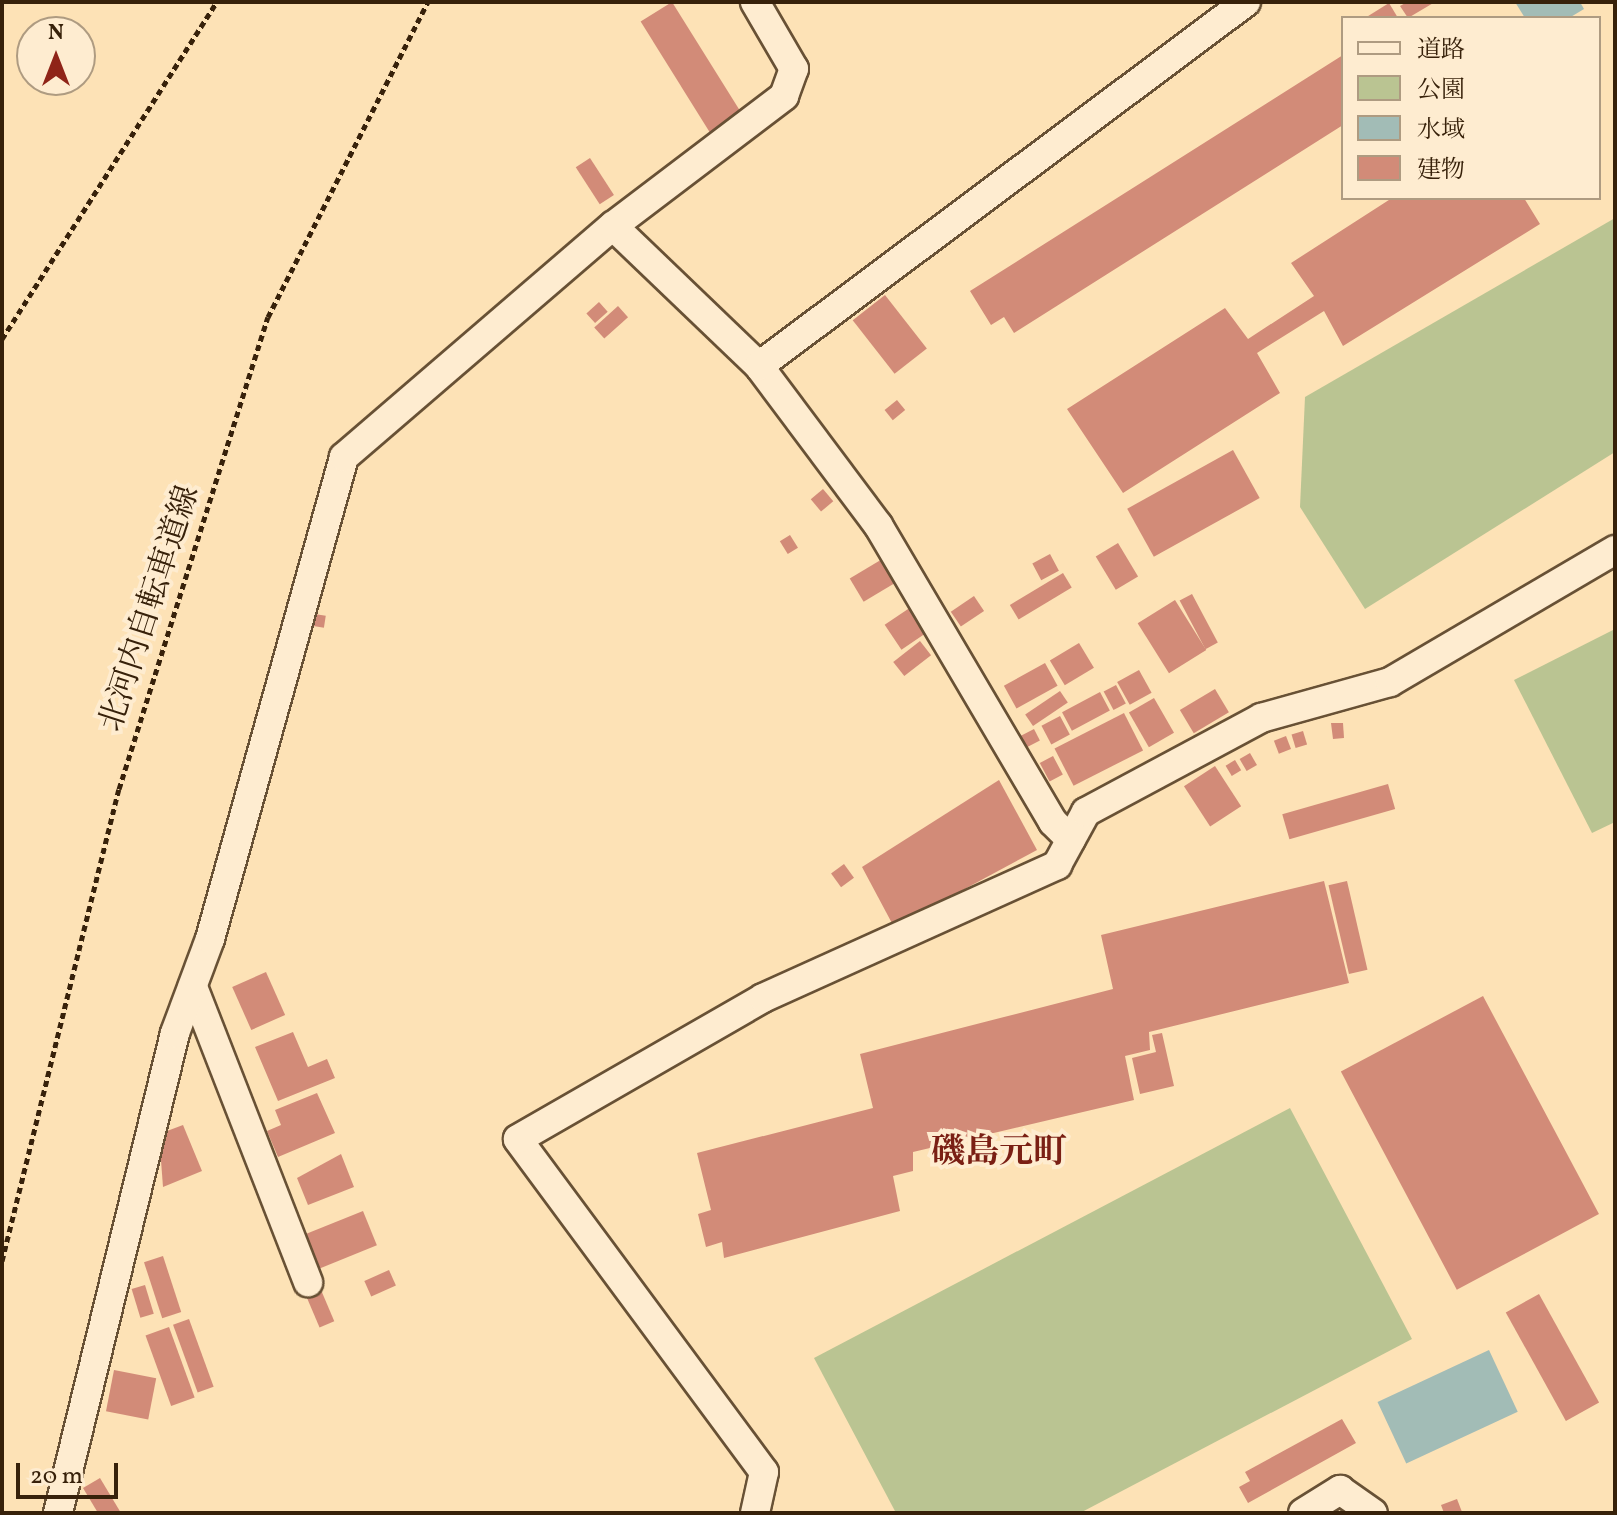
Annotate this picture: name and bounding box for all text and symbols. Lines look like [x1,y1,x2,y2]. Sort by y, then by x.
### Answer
north arrow [16,16,96,96]
legend [1341,16,1601,200]
text: N [48,18,64,49]
text: 道路 [1417,34,1465,68]
text: 公園 [1417,74,1465,108]
text: 水域 [1417,114,1465,148]
text: 建物 [1417,154,1465,188]
street label: 北河内自転車道線 [93,481,209,737]
district label: 磯島元町 [931,1134,1067,1174]
scale bar [20,1447,122,1497]
text: 20 m [30,1460,83,1494]

